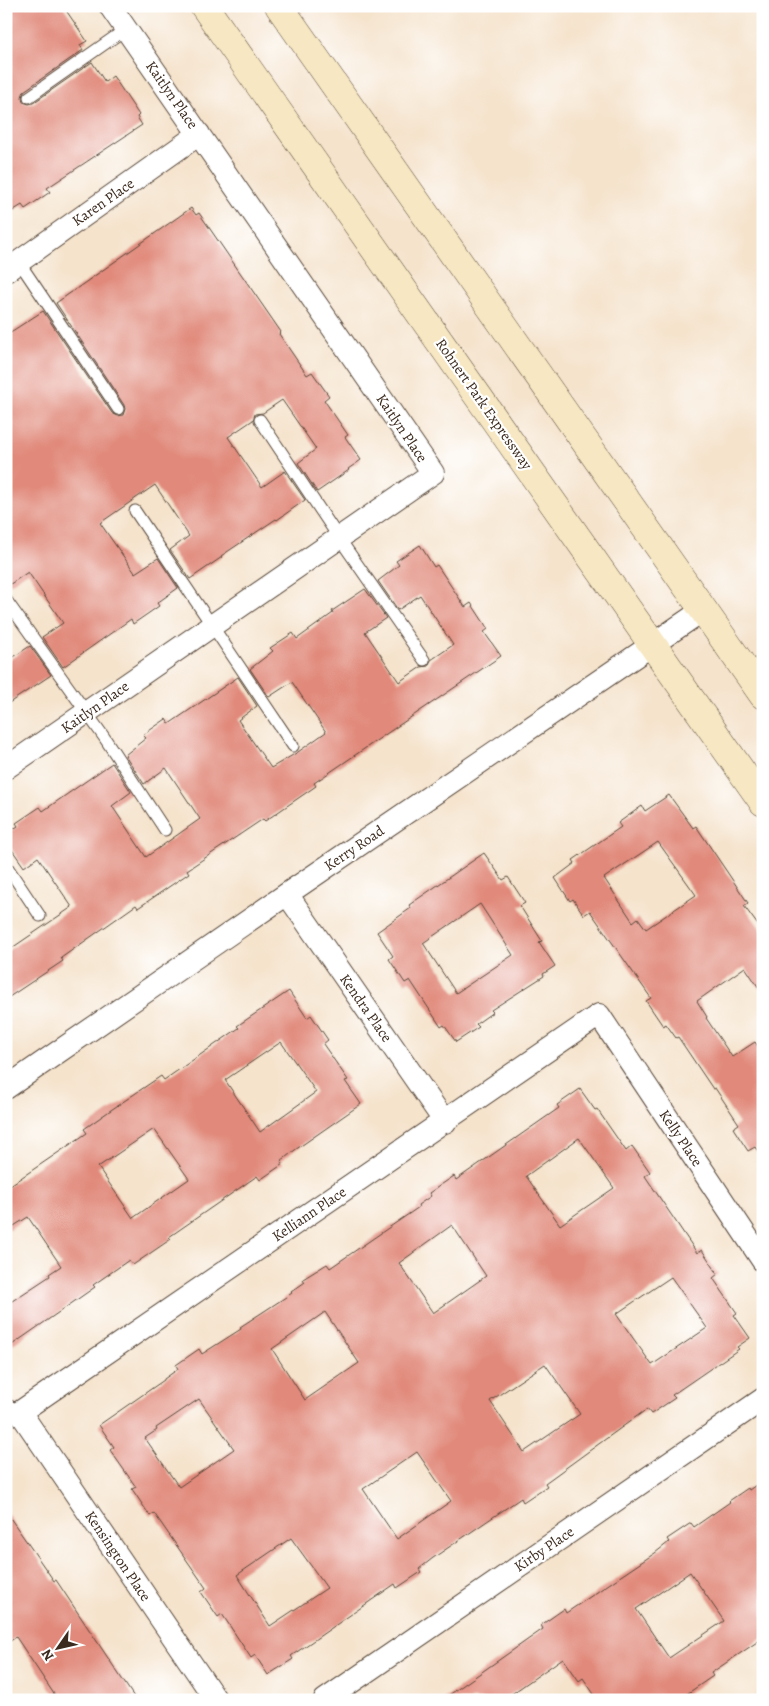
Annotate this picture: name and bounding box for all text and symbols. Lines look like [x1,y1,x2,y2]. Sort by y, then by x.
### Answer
street label: Kaitlyn Place [141,57,203,133]
street label: Karen Place [68,173,138,231]
street label: Rohnert Park Expressway [431,334,537,474]
street label: Kaitlyn Place [372,390,432,466]
street label: Kaitlyn Place [57,676,133,738]
street label: Kerry Road [320,820,389,875]
street label: Kendra Place [335,970,397,1046]
street label: Kelly Place [655,1106,707,1171]
street label: Kelliann Place [268,1182,350,1246]
street label: Kensington Place [80,1507,156,1605]
street label: Kirby Place [510,1521,578,1576]
north arrow [32,1624,82,1674]
text: N [37,1645,58,1665]

